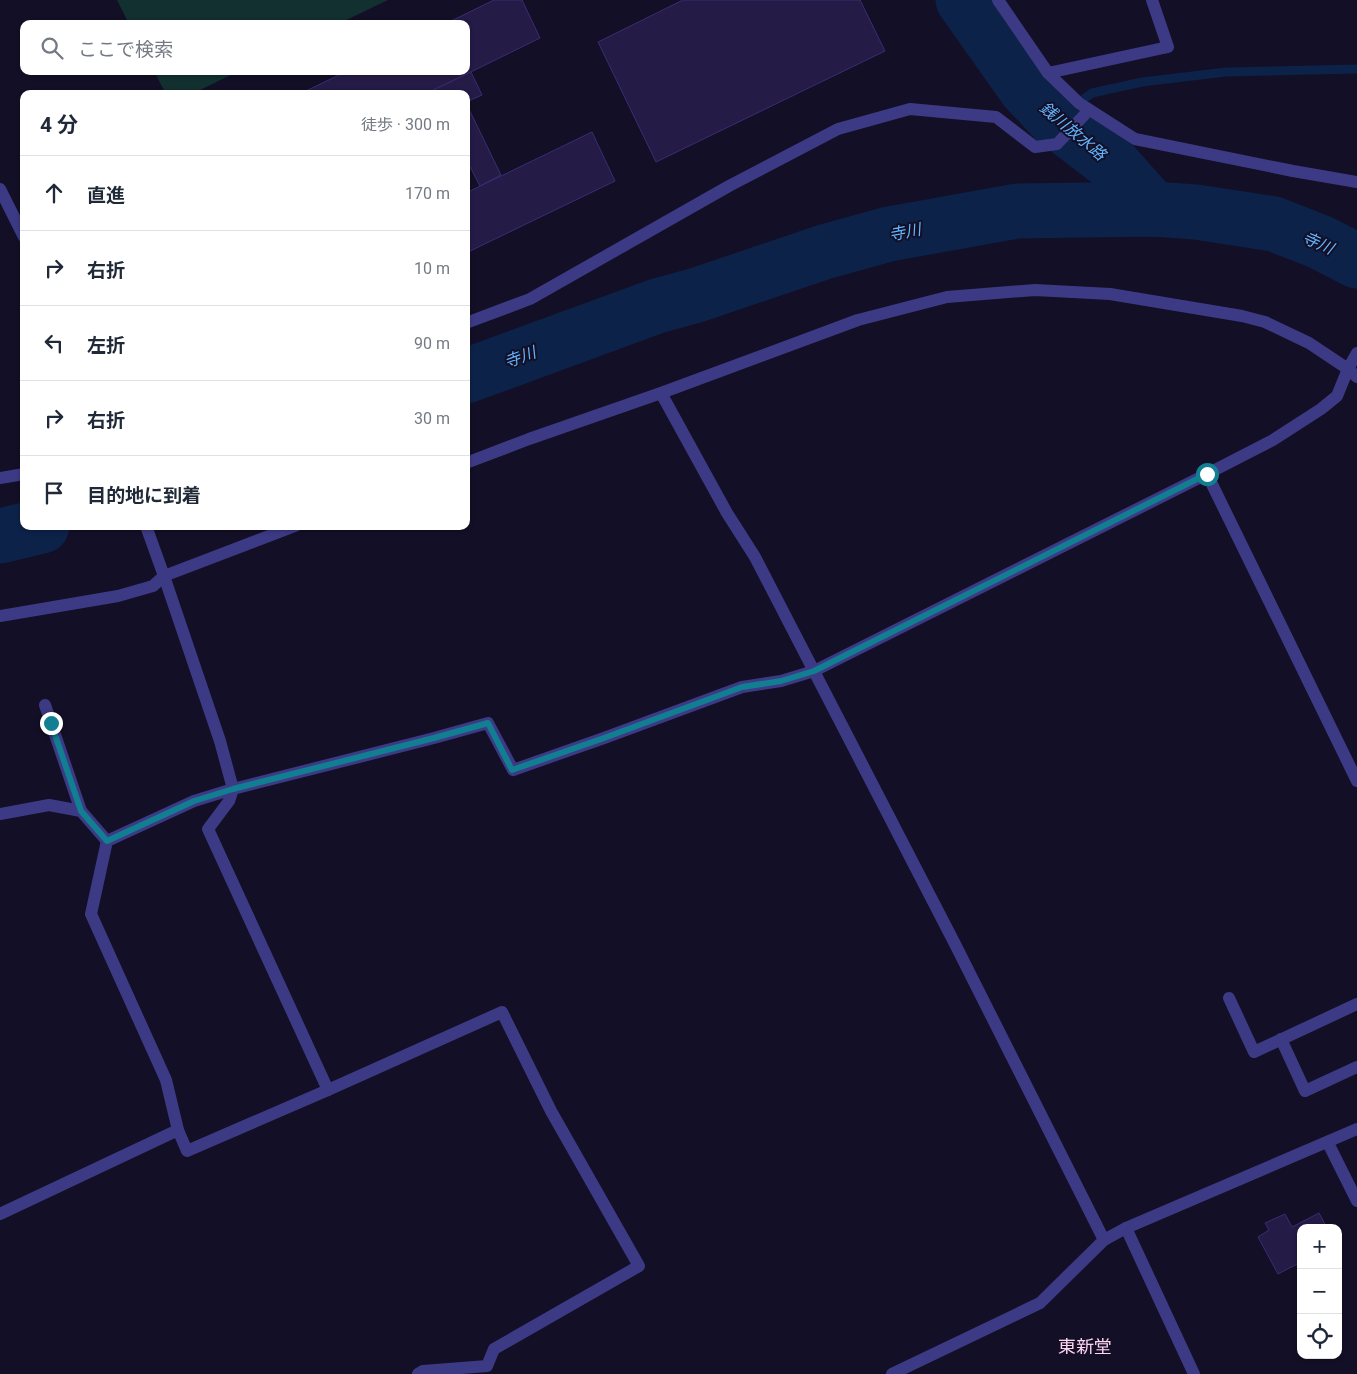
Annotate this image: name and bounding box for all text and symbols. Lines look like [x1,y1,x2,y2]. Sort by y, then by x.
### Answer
search box [20,20,470,75]
icon: search [38,34,66,62]
text: ここで検索 [78,38,173,61]
water label: 銭川放水路 [1036,98,1111,165]
text: 4 分 [40,113,78,137]
text: 徒歩 · 300 m [361,115,450,134]
icon: ahead [40,179,68,207]
text: 直進 [87,184,125,207]
text: 170 m [405,184,450,203]
water label: 寺川 [887,219,924,244]
water label: 寺川 [1300,228,1338,259]
icon: right [40,254,68,282]
text: 右折 [87,259,125,282]
text: 10 m [414,259,450,278]
icon: left [40,329,68,357]
text: 左折 [87,334,125,357]
text: 90 m [414,334,450,353]
water label: 寺川 [502,342,540,371]
icon: right [40,404,68,432]
text: 右折 [87,409,125,432]
text: 30 m [414,409,450,428]
route start [1196,463,1219,486]
icon: arrive [40,479,68,507]
text: 目的地に到着 [87,484,201,507]
route end [40,712,63,735]
map controls [1297,1224,1342,1359]
button: + [1297,1224,1342,1269]
button: − [1297,1269,1342,1314]
button: locate [1297,1314,1342,1359]
district label: 東新堂 [1058,1336,1112,1357]

